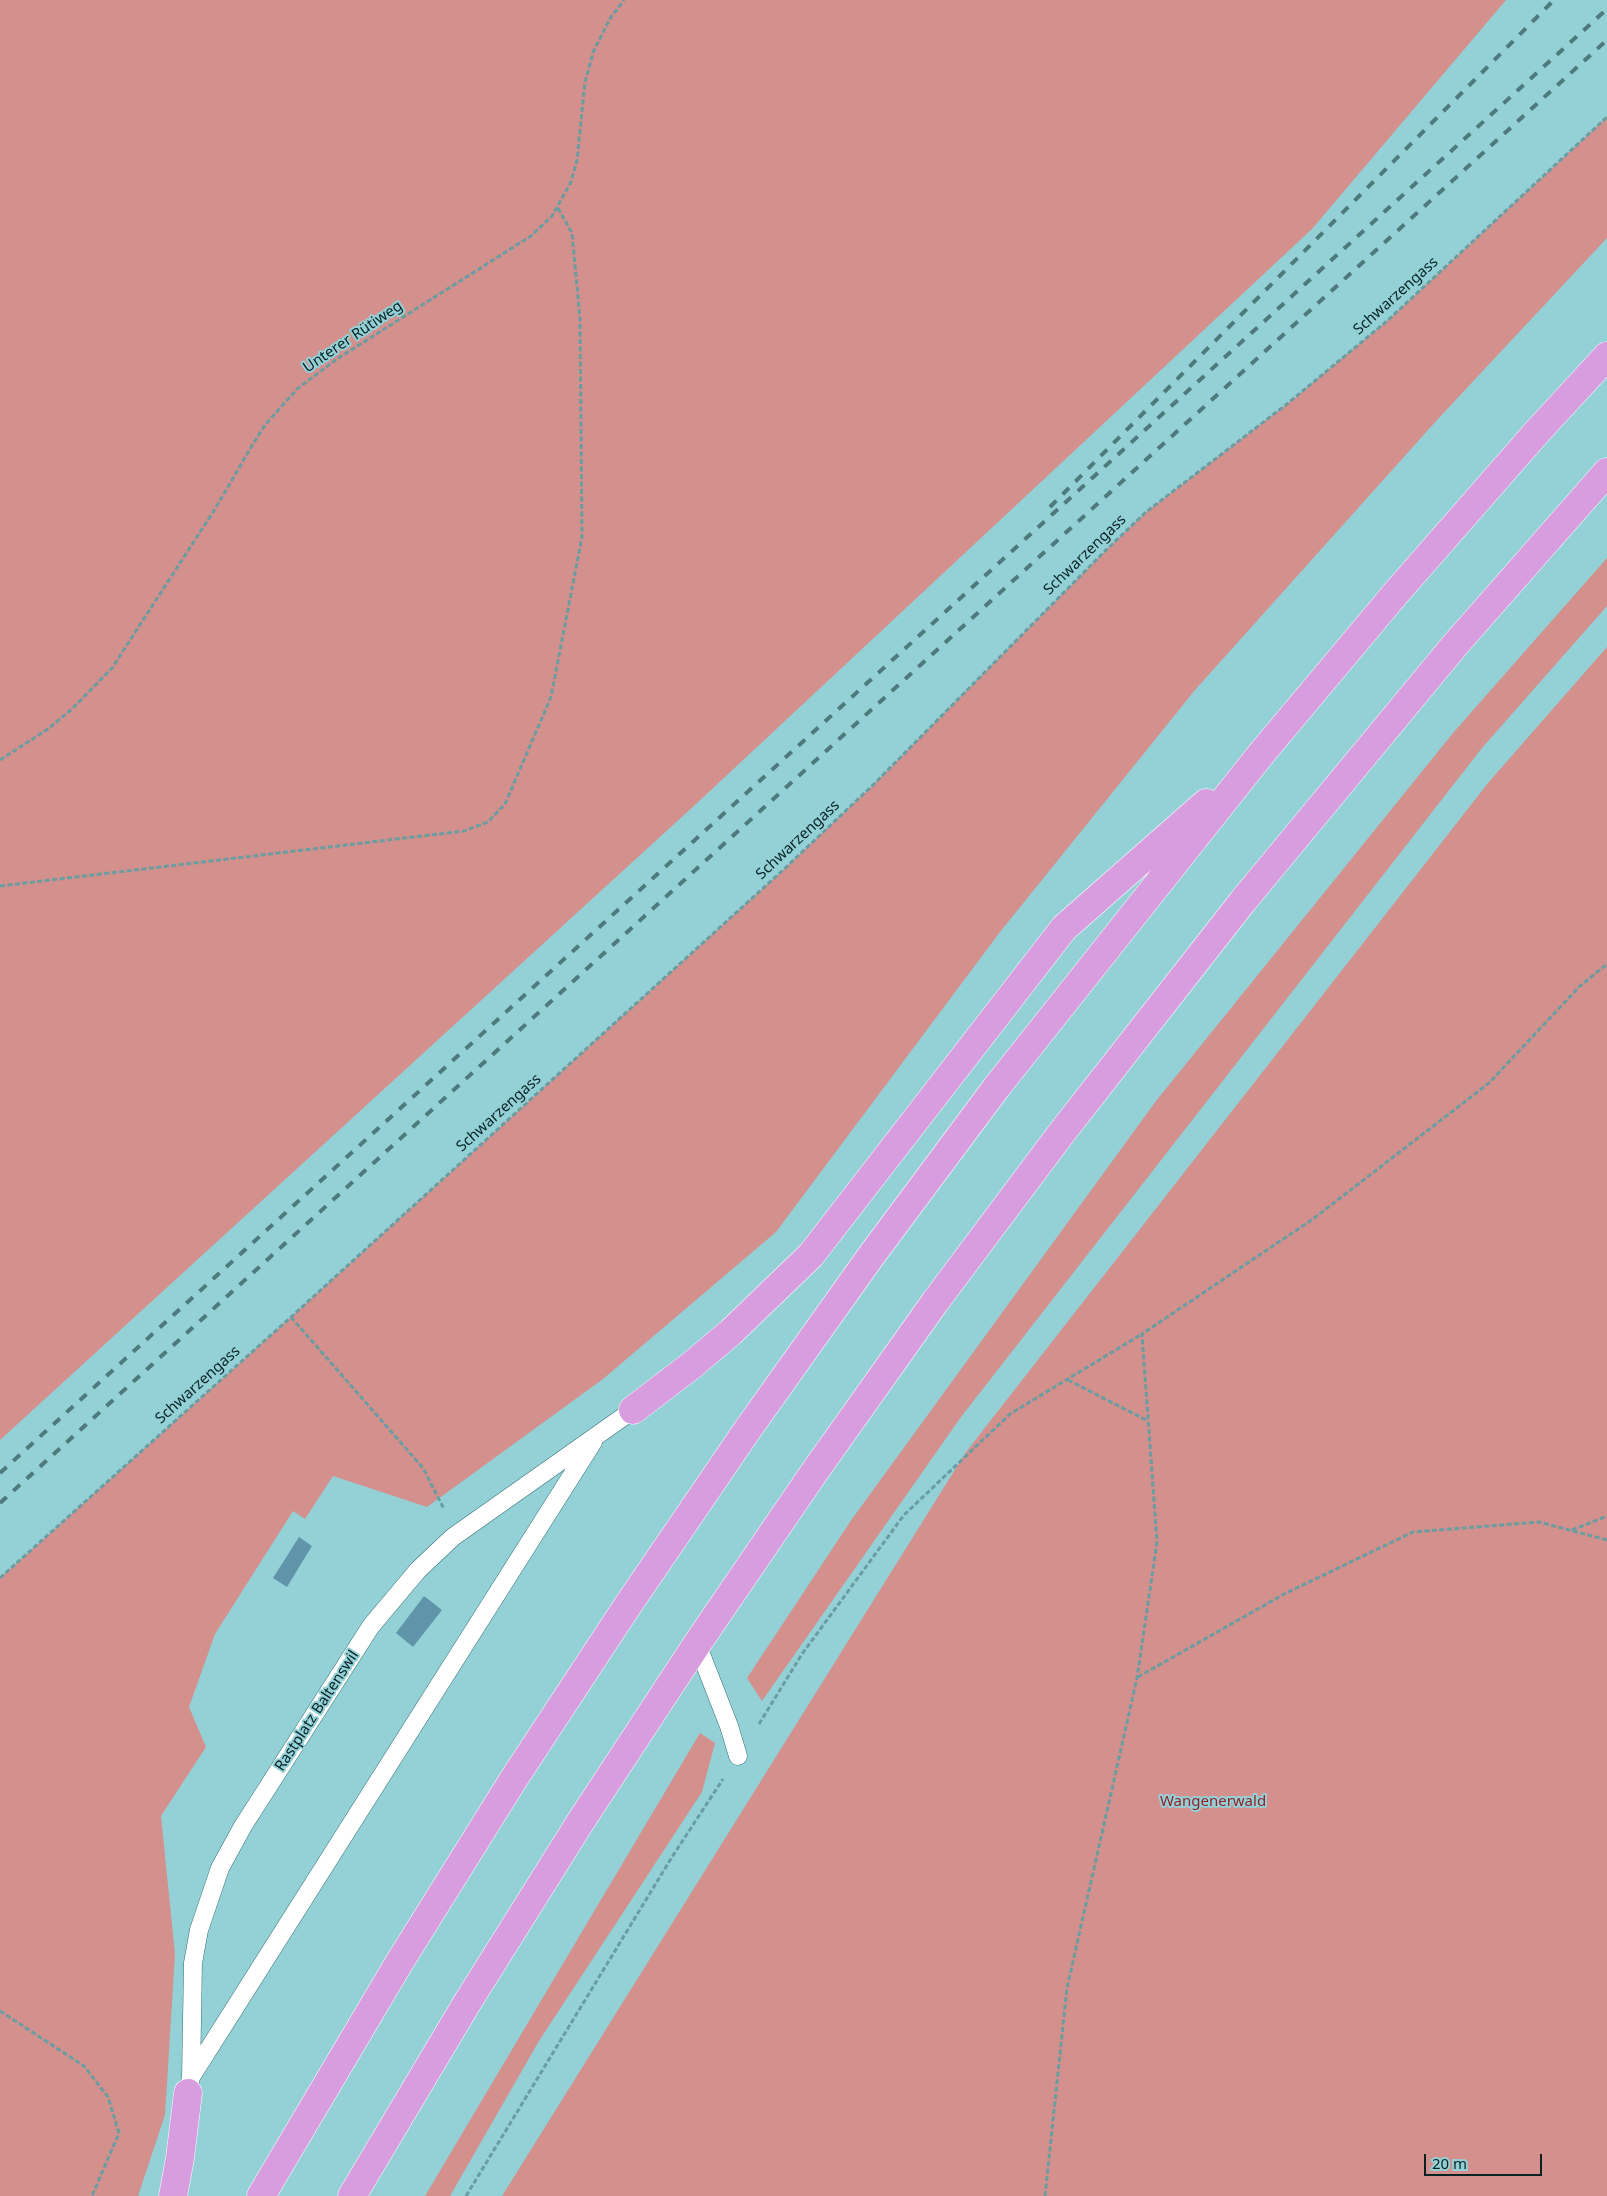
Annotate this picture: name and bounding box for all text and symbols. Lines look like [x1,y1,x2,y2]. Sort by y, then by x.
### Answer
street label: Schwarzengass [1350,253,1442,339]
street label: Unterer Rütiweg [300,297,406,377]
street label: Schwarzengass [1040,511,1130,599]
street label: Schwarzengass [752,797,844,883]
street label: Schwarzengass [453,1070,545,1156]
street label: Schwarzengass [152,1342,244,1428]
street label: Rastplatz Baltenswil [271,1647,363,1775]
park label: Wangenerwald [1160,1793,1266,1811]
scale bar [1427,2144,1544,2176]
text: 20 m [1432,2153,1467,2173]

